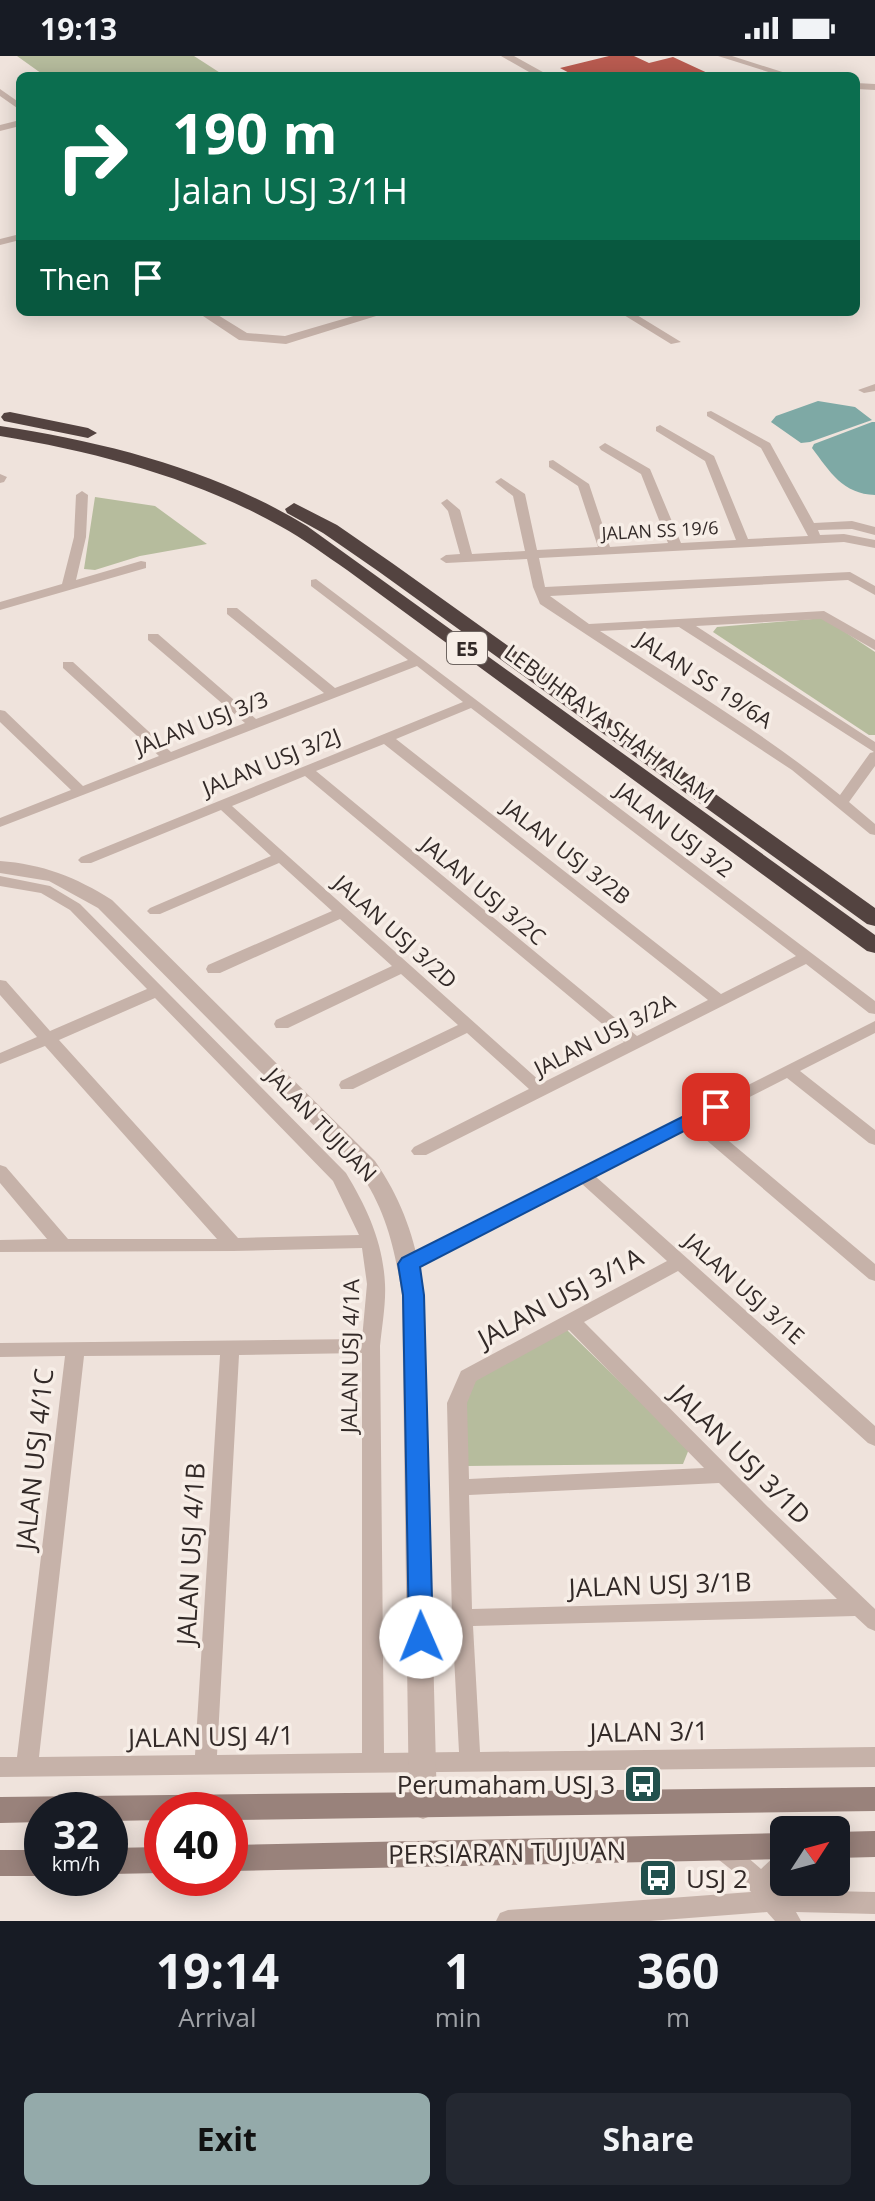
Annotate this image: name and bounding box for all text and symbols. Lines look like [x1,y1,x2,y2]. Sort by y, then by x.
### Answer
text: 19:13 [40,8,117,49]
text: 190 m [172,94,338,170]
icon: right [40,104,144,208]
text: Jalan USJ 3/1H [172,166,408,215]
icon: arrive [126,256,170,300]
text: Then [40,258,110,299]
street label: JALAN SS 19/6 [599,515,719,545]
street label: JALAN SS 19/6A [629,623,779,734]
road number: E5 [447,632,487,664]
street label: LEBUHRAYA SHAH ALAM [499,637,721,809]
street label: JALAN USJ 3/3 [128,683,272,762]
street label: JALAN USJ 3/2J [196,720,344,803]
street label: JALAN USJ 3/2 [608,774,740,883]
street label: JALAN USJ 3/2B [495,790,637,910]
street label: JALAN USJ 3/2C [414,828,553,951]
street label: JALAN USJ 3/2D [326,866,464,994]
street label: JALAN USJ 3/2A [527,986,680,1083]
street label: JALAN TUJUAN [258,1059,384,1188]
pin [682,1073,750,1141]
icon: arrive [694,1085,738,1129]
street label: JALAN USJ 3/1E [677,1224,812,1350]
street label: JALAN USJ 3/1A [468,1238,649,1357]
street label: JALAN USJ 4/1A [333,1278,365,1435]
street label: JALAN USJ 4/1C [6,1366,61,1555]
street label: JALAN USJ 3/1D [661,1374,819,1532]
street label: JALAN USJ 4/1B [167,1462,213,1649]
street label: JALAN USJ 3/1B [565,1563,752,1605]
position arrow [379,1595,463,1679]
street label: JALAN 3/1 [586,1712,709,1750]
street label: JALAN USJ 4/1 [125,1717,294,1755]
bus stop icon: Perumaham USJ 3 [622,1763,664,1805]
place label: Perumaham USJ 3 [397,1766,615,1802]
speed limit sign: 40 [144,1792,248,1896]
text: 32 [53,1806,99,1861]
north arrow [770,1816,850,1896]
map controls [770,1816,850,1896]
street label: PERSIARAN TUJUAN [388,1832,626,1872]
text: km/h [52,1850,100,1877]
bus stop icon: USJ 2 [637,1857,679,1899]
place label: USJ 2 [686,1860,748,1896]
text: 19:14 [156,1938,279,2003]
text: 1 [444,1938,472,2003]
text: 360 [637,1938,719,2003]
text: Arrival [178,1999,257,2035]
text: min [435,1999,481,2035]
text: m [666,1999,690,2035]
button: Exit [24,2093,430,2185]
button: Share [446,2093,851,2185]

